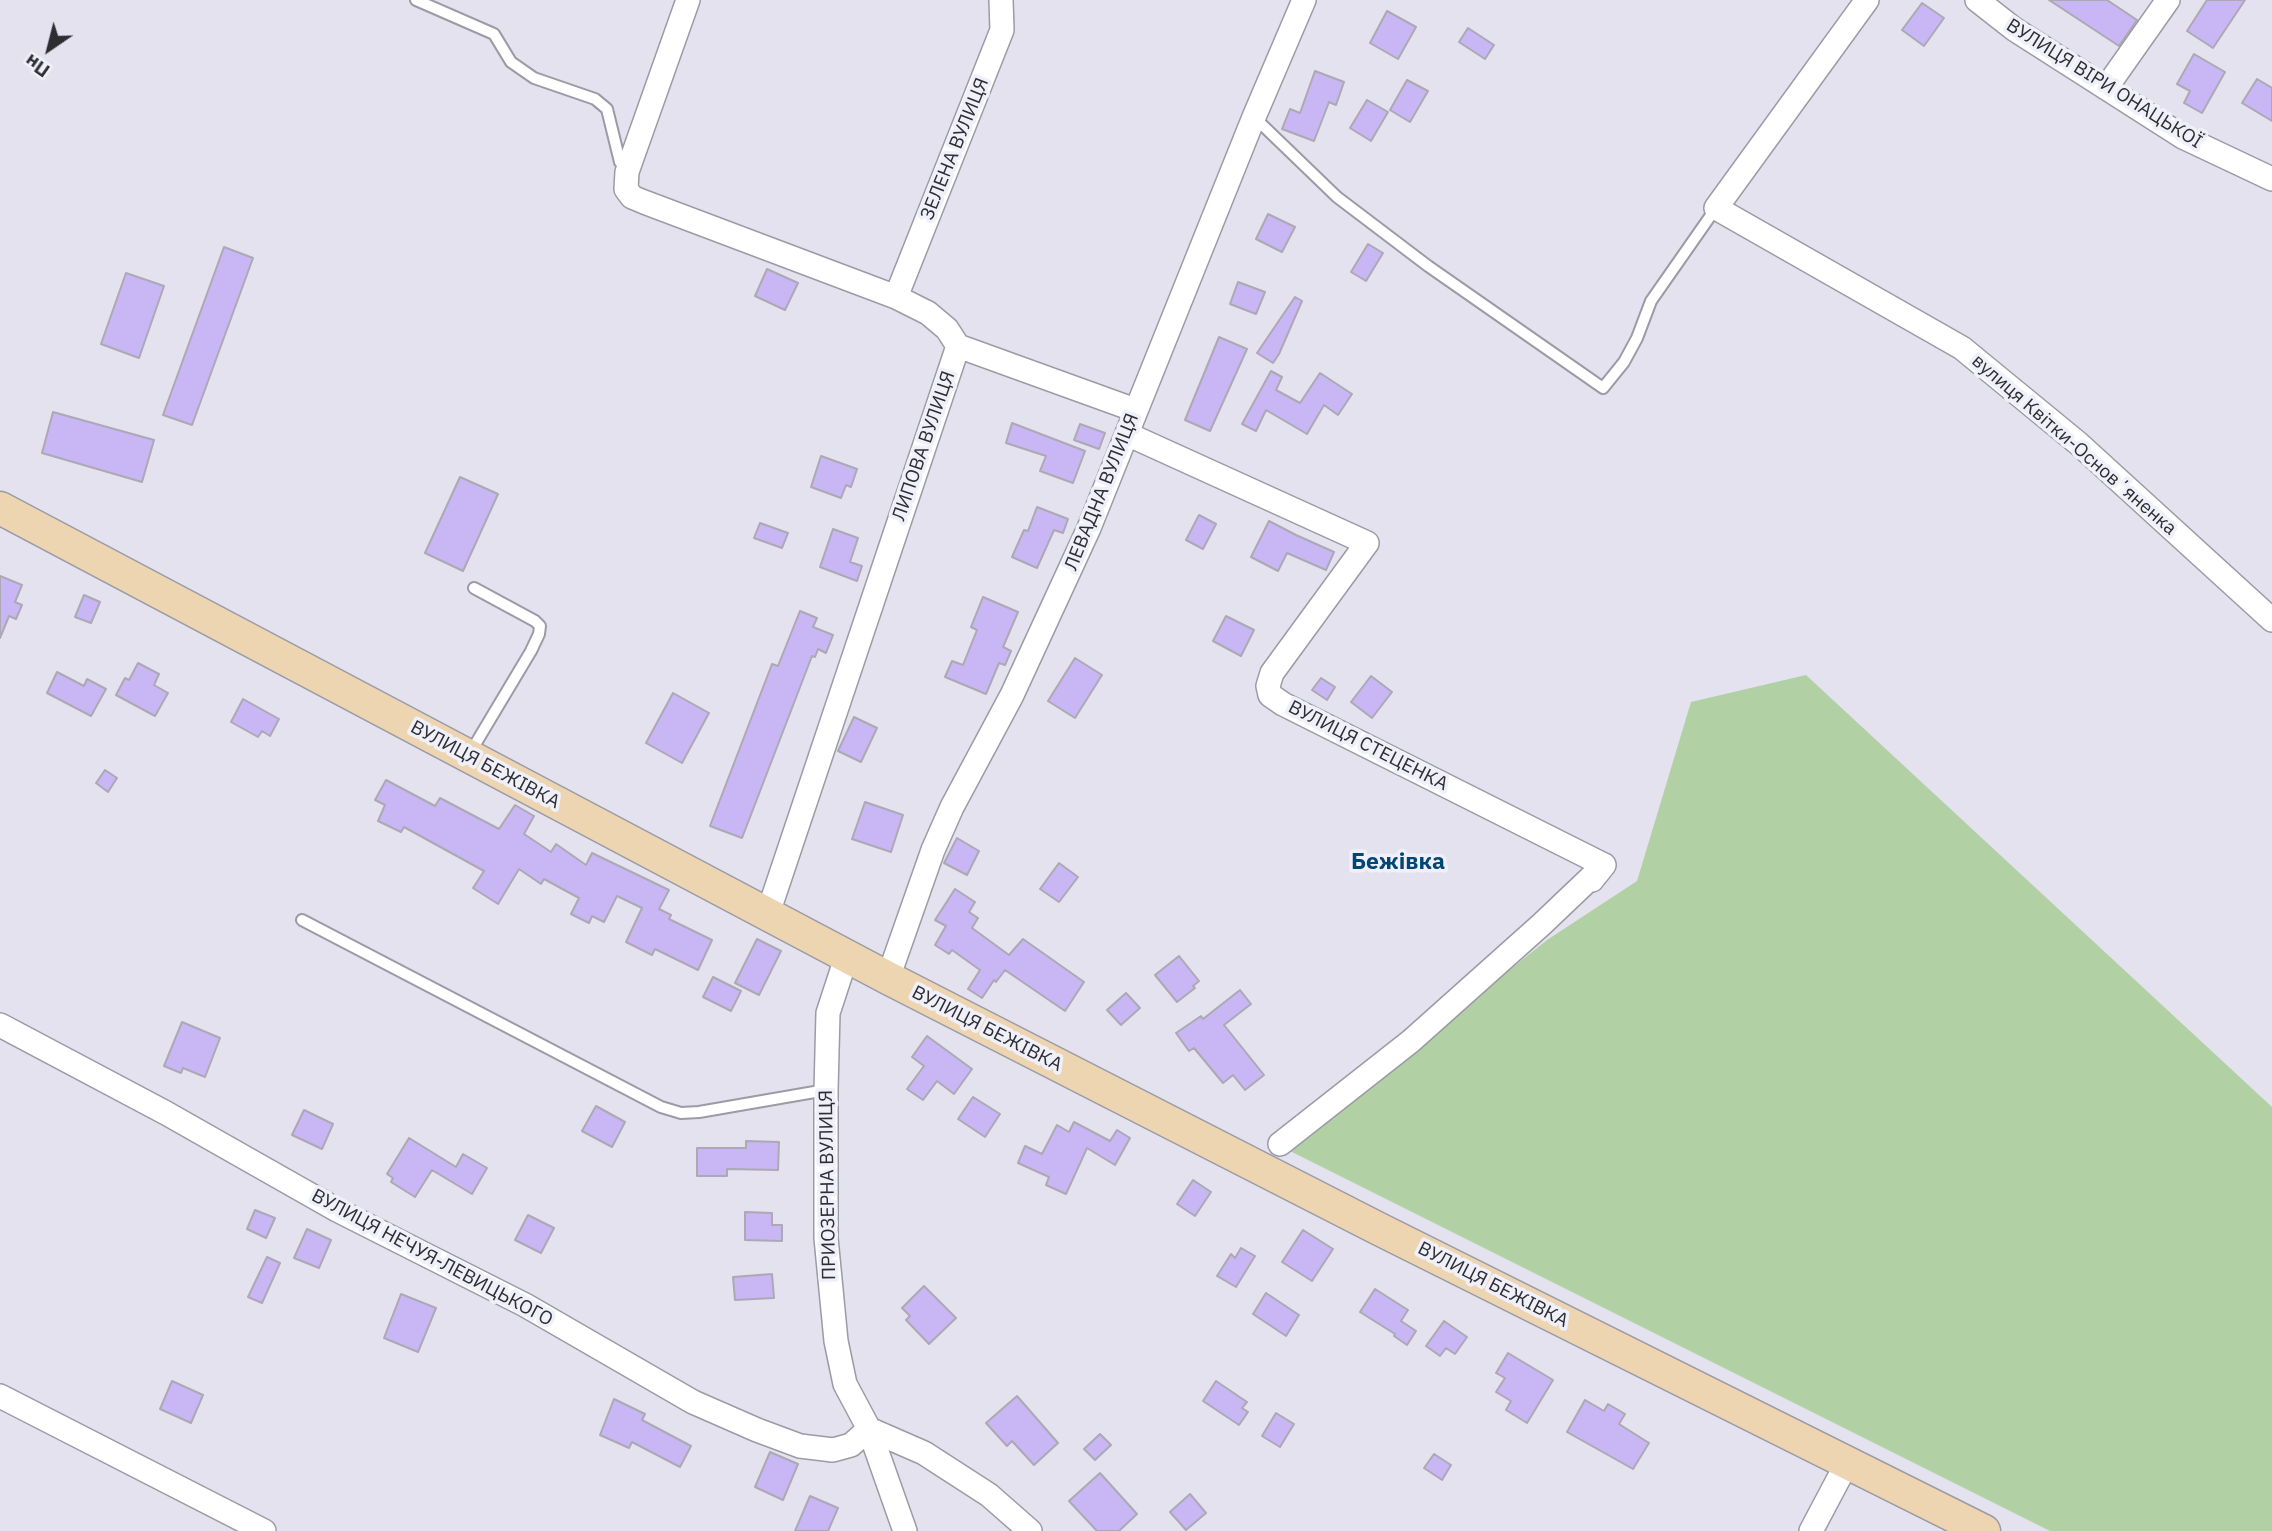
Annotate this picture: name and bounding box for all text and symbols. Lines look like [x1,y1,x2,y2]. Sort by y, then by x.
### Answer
north arrow [14,14,84,84]
street label: ВУЛИЦЯ ВІРИ ОНАЦЬКОЇ [2002,14,2206,154]
text: Пн [20,49,54,83]
street label: ЗЕЛЕНА ВУЛИЦЯ [916,75,994,223]
street label: вулиця Квітки-Основʼяненка [1967,350,2181,540]
street label: ЛИПОВА ВУЛИЦЯ [888,368,960,524]
street label: ЛЕВАДНА ВУЛИЦЯ [1060,410,1144,574]
street label: ВУЛИЦЯ СТЕЦЕНКА [1284,696,1452,796]
street label: ВУЛИЦЯ БЕЖІВКА [406,716,564,814]
district label: Бежівка [1351,848,1445,876]
street label: ВУЛИЦЯ БЕЖІВКА [908,981,1066,1077]
street label: ПРИОЗЕРНА ВУЛИЦЯ [815,1090,841,1280]
street label: ВУЛИЦЯ НЕЧУЯ-ЛЕВИЦЬКОГО [307,1185,557,1331]
street label: ВУЛИЦЯ БЕЖІВКА [1414,1237,1572,1333]

